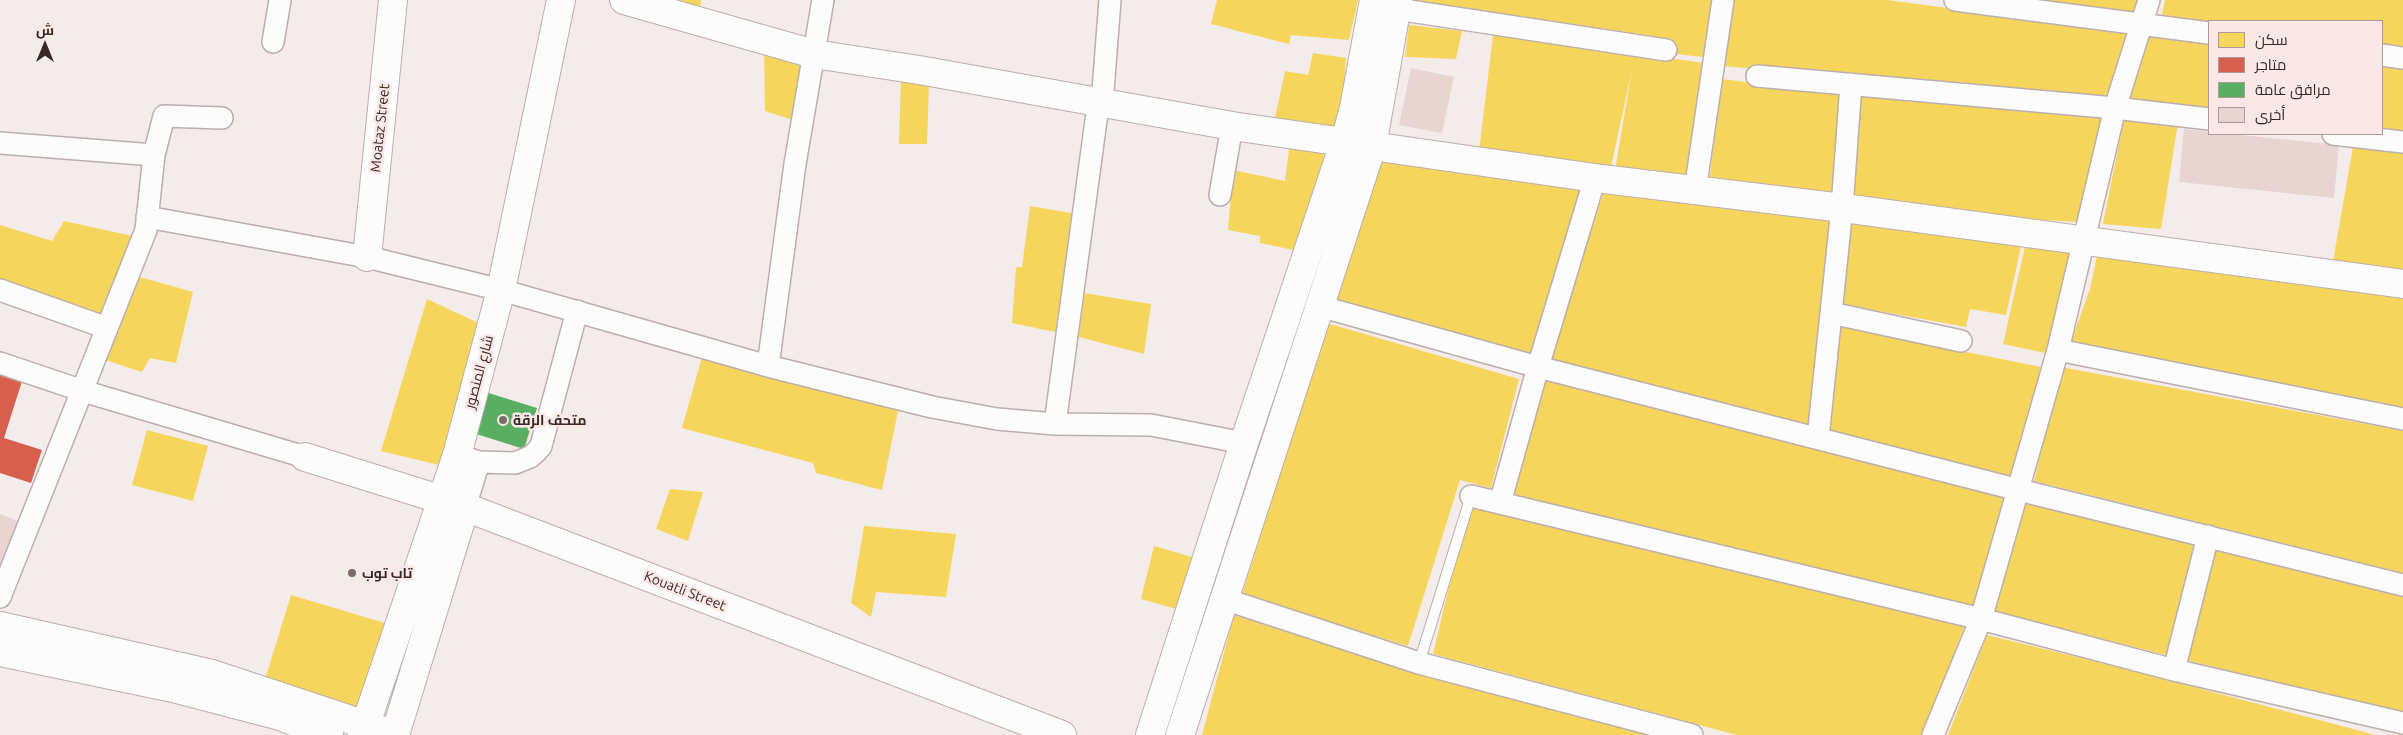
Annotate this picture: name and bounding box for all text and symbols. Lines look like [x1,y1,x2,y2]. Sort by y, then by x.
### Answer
north arrow [20,20,70,70]
legend [2208,20,2383,135]
text: ش [36,22,54,38]
text: سكن [2255,31,2288,48]
text: متاجر [2255,56,2286,73]
text: مرافق عامة [2255,81,2331,98]
street label: Moataz Street [367,83,393,173]
text: أخرى [2255,106,2285,123]
street label: شارع المنصور [461,333,497,411]
place label: متحف الرقة [513,412,587,428]
marker: متحف الرقة [497,414,509,426]
place label: تاب توب [362,565,412,581]
marker: تاب توب [346,567,358,579]
street label: Kouatli Street [642,568,728,614]

